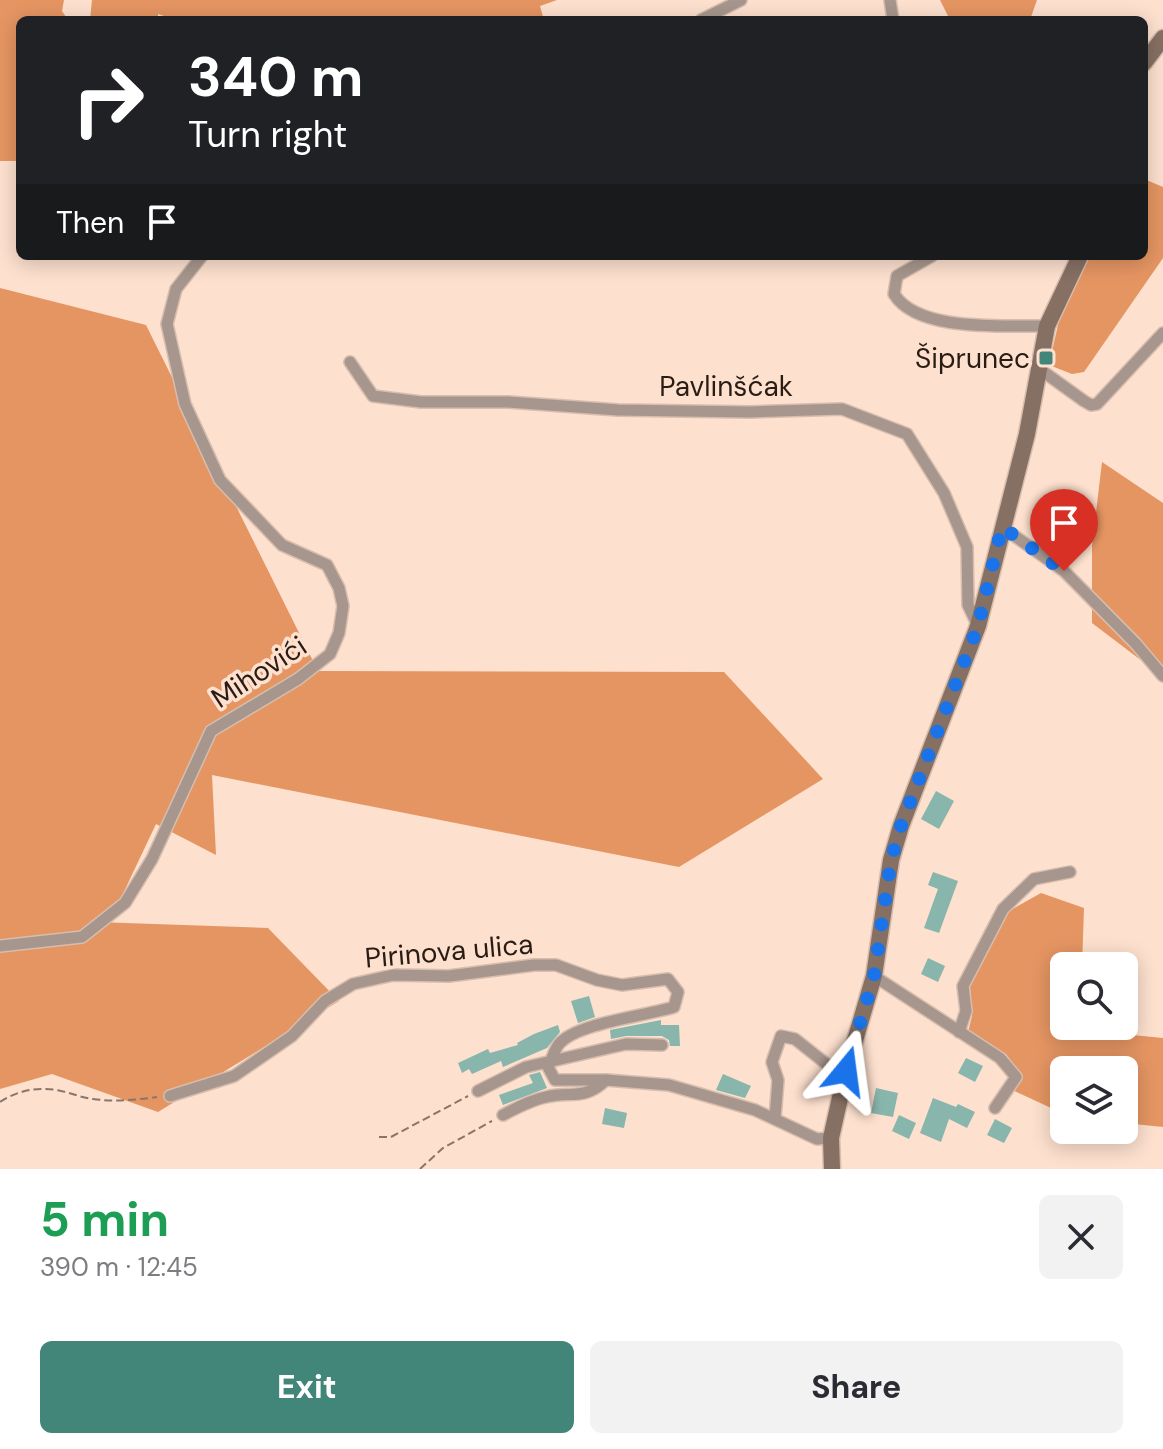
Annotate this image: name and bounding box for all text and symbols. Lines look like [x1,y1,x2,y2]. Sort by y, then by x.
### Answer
text: 340 m [188,40,363,113]
icon: right [56,48,160,152]
text: Turn right [188,111,347,158]
icon: arrive [140,200,184,244]
text: Then [56,203,124,242]
place label: Šiprunec [915,340,1030,377]
marker: Šiprunec [1037,349,1055,367]
street label: Pavlinšćak [659,368,793,405]
pin [1030,489,1098,571]
icon: arrive [1042,501,1086,545]
street label: Mihovići [204,627,314,717]
street label: Pirinova ulica [363,925,535,977]
map controls [1050,952,1138,1144]
button: search [1050,952,1138,1040]
position arrow [804,1029,888,1113]
button: layers [1050,1056,1138,1144]
text: 5 min [40,1188,169,1251]
button: close [1039,1195,1123,1279]
text: 390 m · 12:45 [40,1250,198,1284]
button: Exit [40,1341,574,1433]
button: Share [590,1341,1123,1433]

